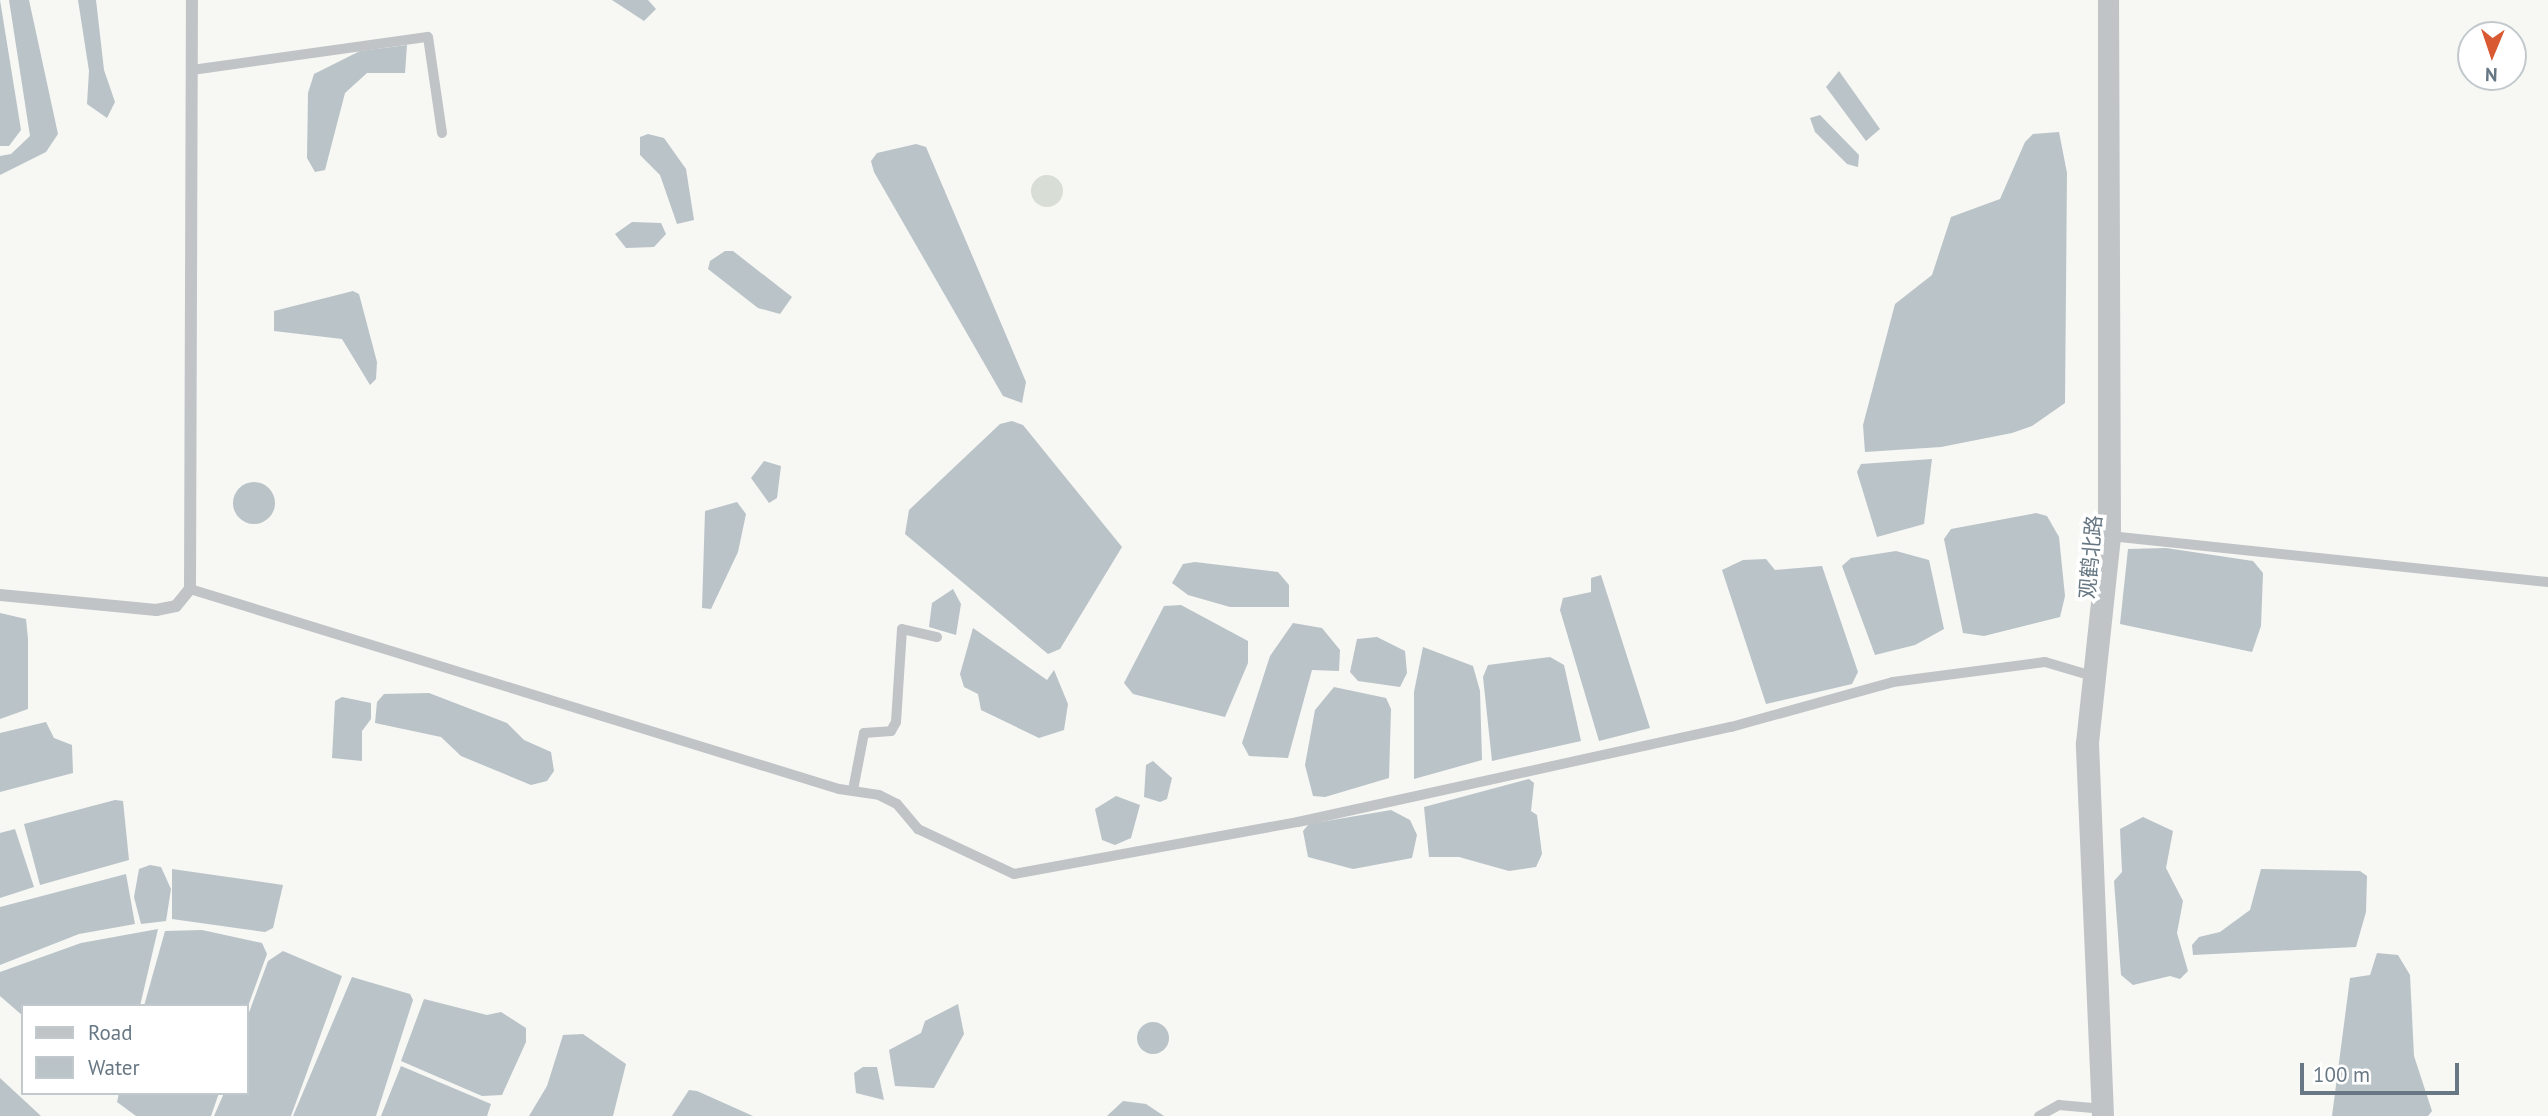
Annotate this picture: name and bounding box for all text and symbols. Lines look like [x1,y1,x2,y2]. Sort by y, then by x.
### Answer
north arrow [2457,21,2527,91]
text: N [2485,63,2498,87]
street label: 观鹤北路 [2075,514,2107,600]
legend [21,1004,248,1095]
text: Road [88,1019,132,1046]
scale bar [2303,1050,2462,1094]
text: Water [88,1054,140,1081]
text: 100 m [2313,1061,2370,1088]

